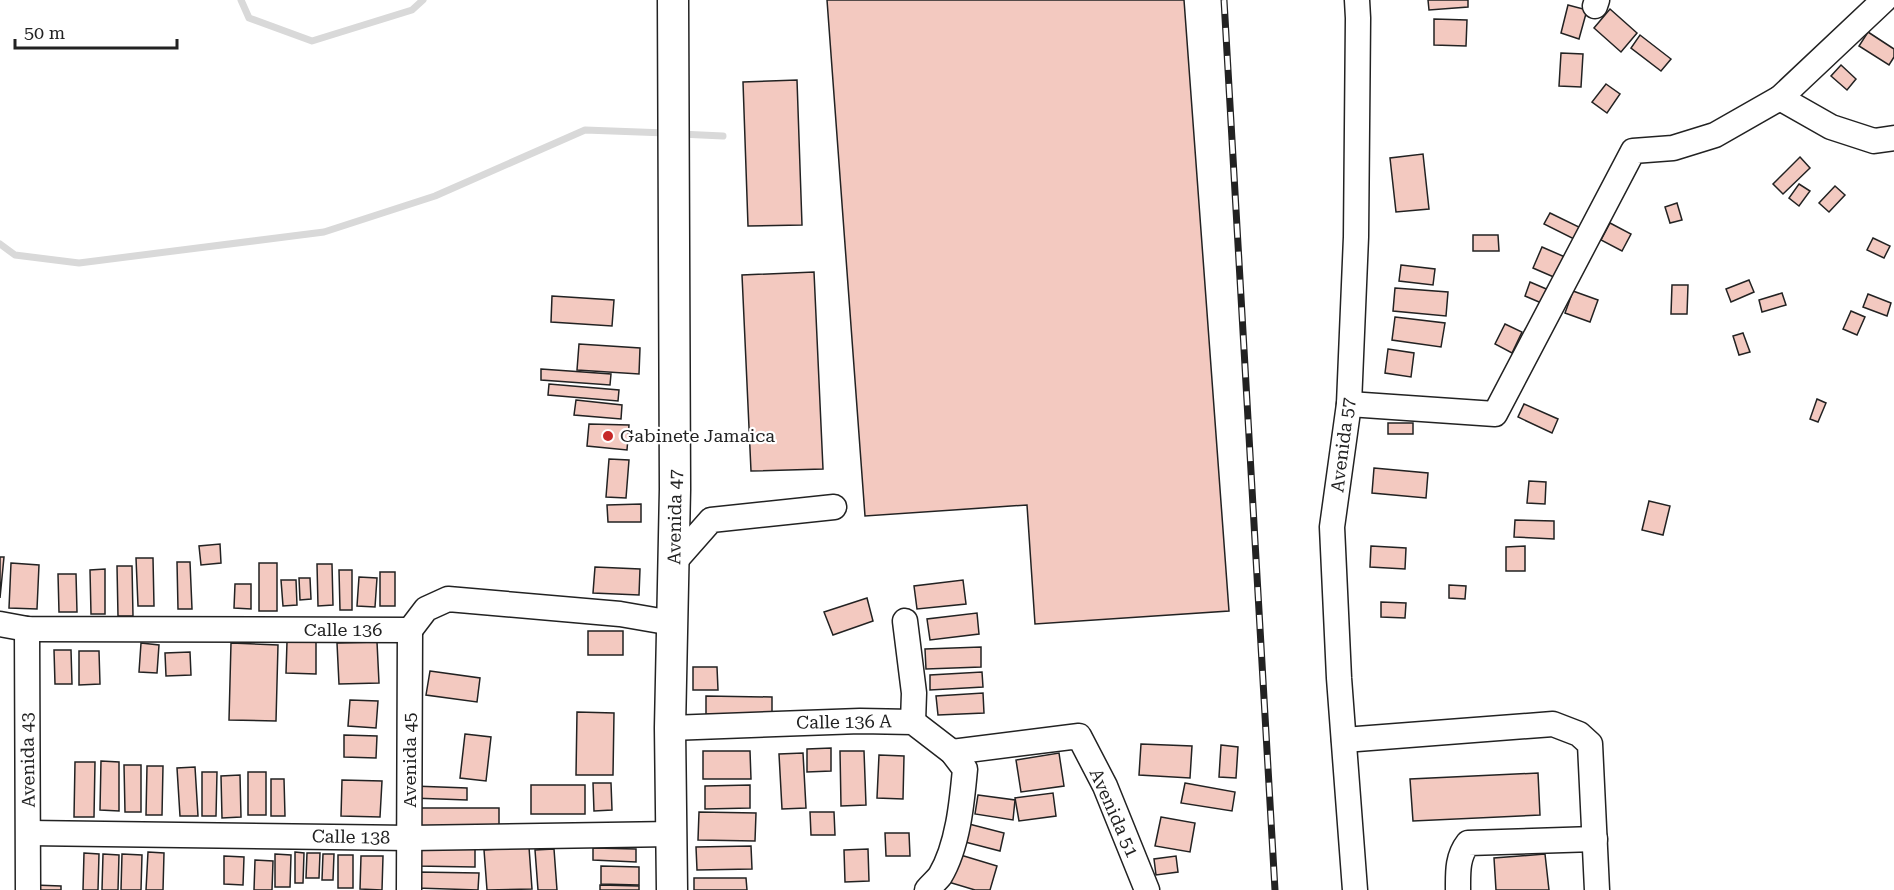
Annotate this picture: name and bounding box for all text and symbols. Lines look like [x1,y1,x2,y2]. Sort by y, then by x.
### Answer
scale bar [15,12,177,50]
text: 50 m [24,22,65,43]
street label: Avenida 57 [1326,396,1359,494]
place label: Gabinete Jamaica [620,425,775,446]
marker: Gabinete Jamaica [601,429,615,443]
street label: Avenida 47 [663,469,686,565]
street label: Calle 136 [304,619,382,640]
street label: Calle 136 A [796,710,892,733]
street label: Avenida 43 [16,712,39,808]
street label: Avenida 45 [399,712,420,808]
street label: Avenida 51 [1085,765,1143,861]
street label: Calle 138 [312,825,390,848]

